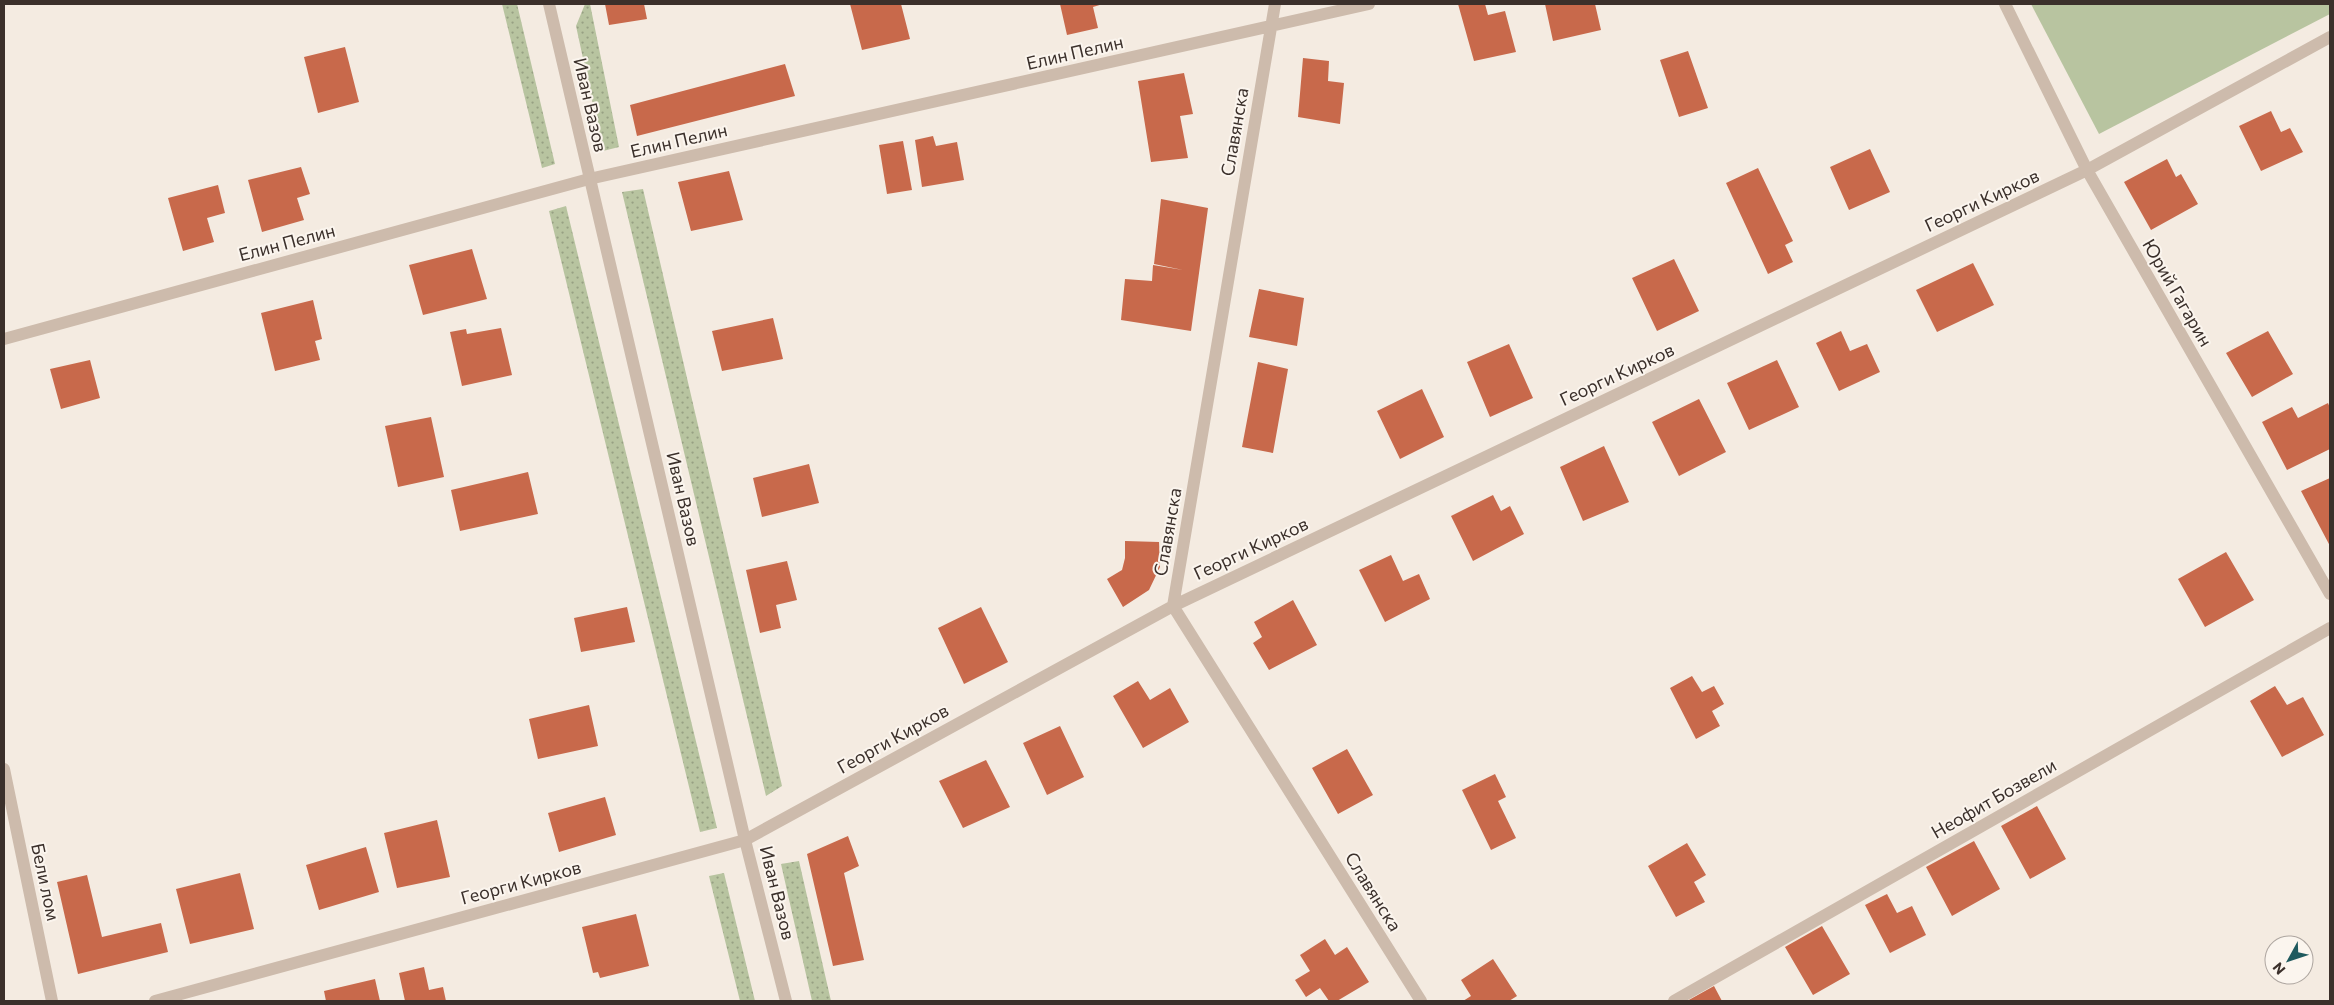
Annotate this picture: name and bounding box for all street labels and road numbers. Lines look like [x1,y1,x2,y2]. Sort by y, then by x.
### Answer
street label: Елин Пелин [1024,30,1125,74]
street label: Иван Вазов [569,55,613,154]
street label: Славянска [1215,86,1253,178]
street label: Елин Пелин [628,118,729,162]
street label: Георги Кирков [1921,164,2042,236]
street label: Елин Пелин [236,219,337,265]
street label: Юрий Гагарин [2138,235,2217,350]
street label: Георги Кирков [1556,338,1677,410]
street label: Иван Вазов [662,449,706,548]
street label: Славянска [1148,486,1186,578]
street label: Георги Кирков [1190,512,1311,584]
street label: Георги Кирков [833,699,952,778]
street label: Неофит Бозвели [1927,753,2060,843]
street label: Бели лом [27,841,65,923]
street label: Иван Вазов [756,843,800,942]
street label: Славянска [1341,848,1407,935]
street label: Георги Кирков [458,855,583,909]

